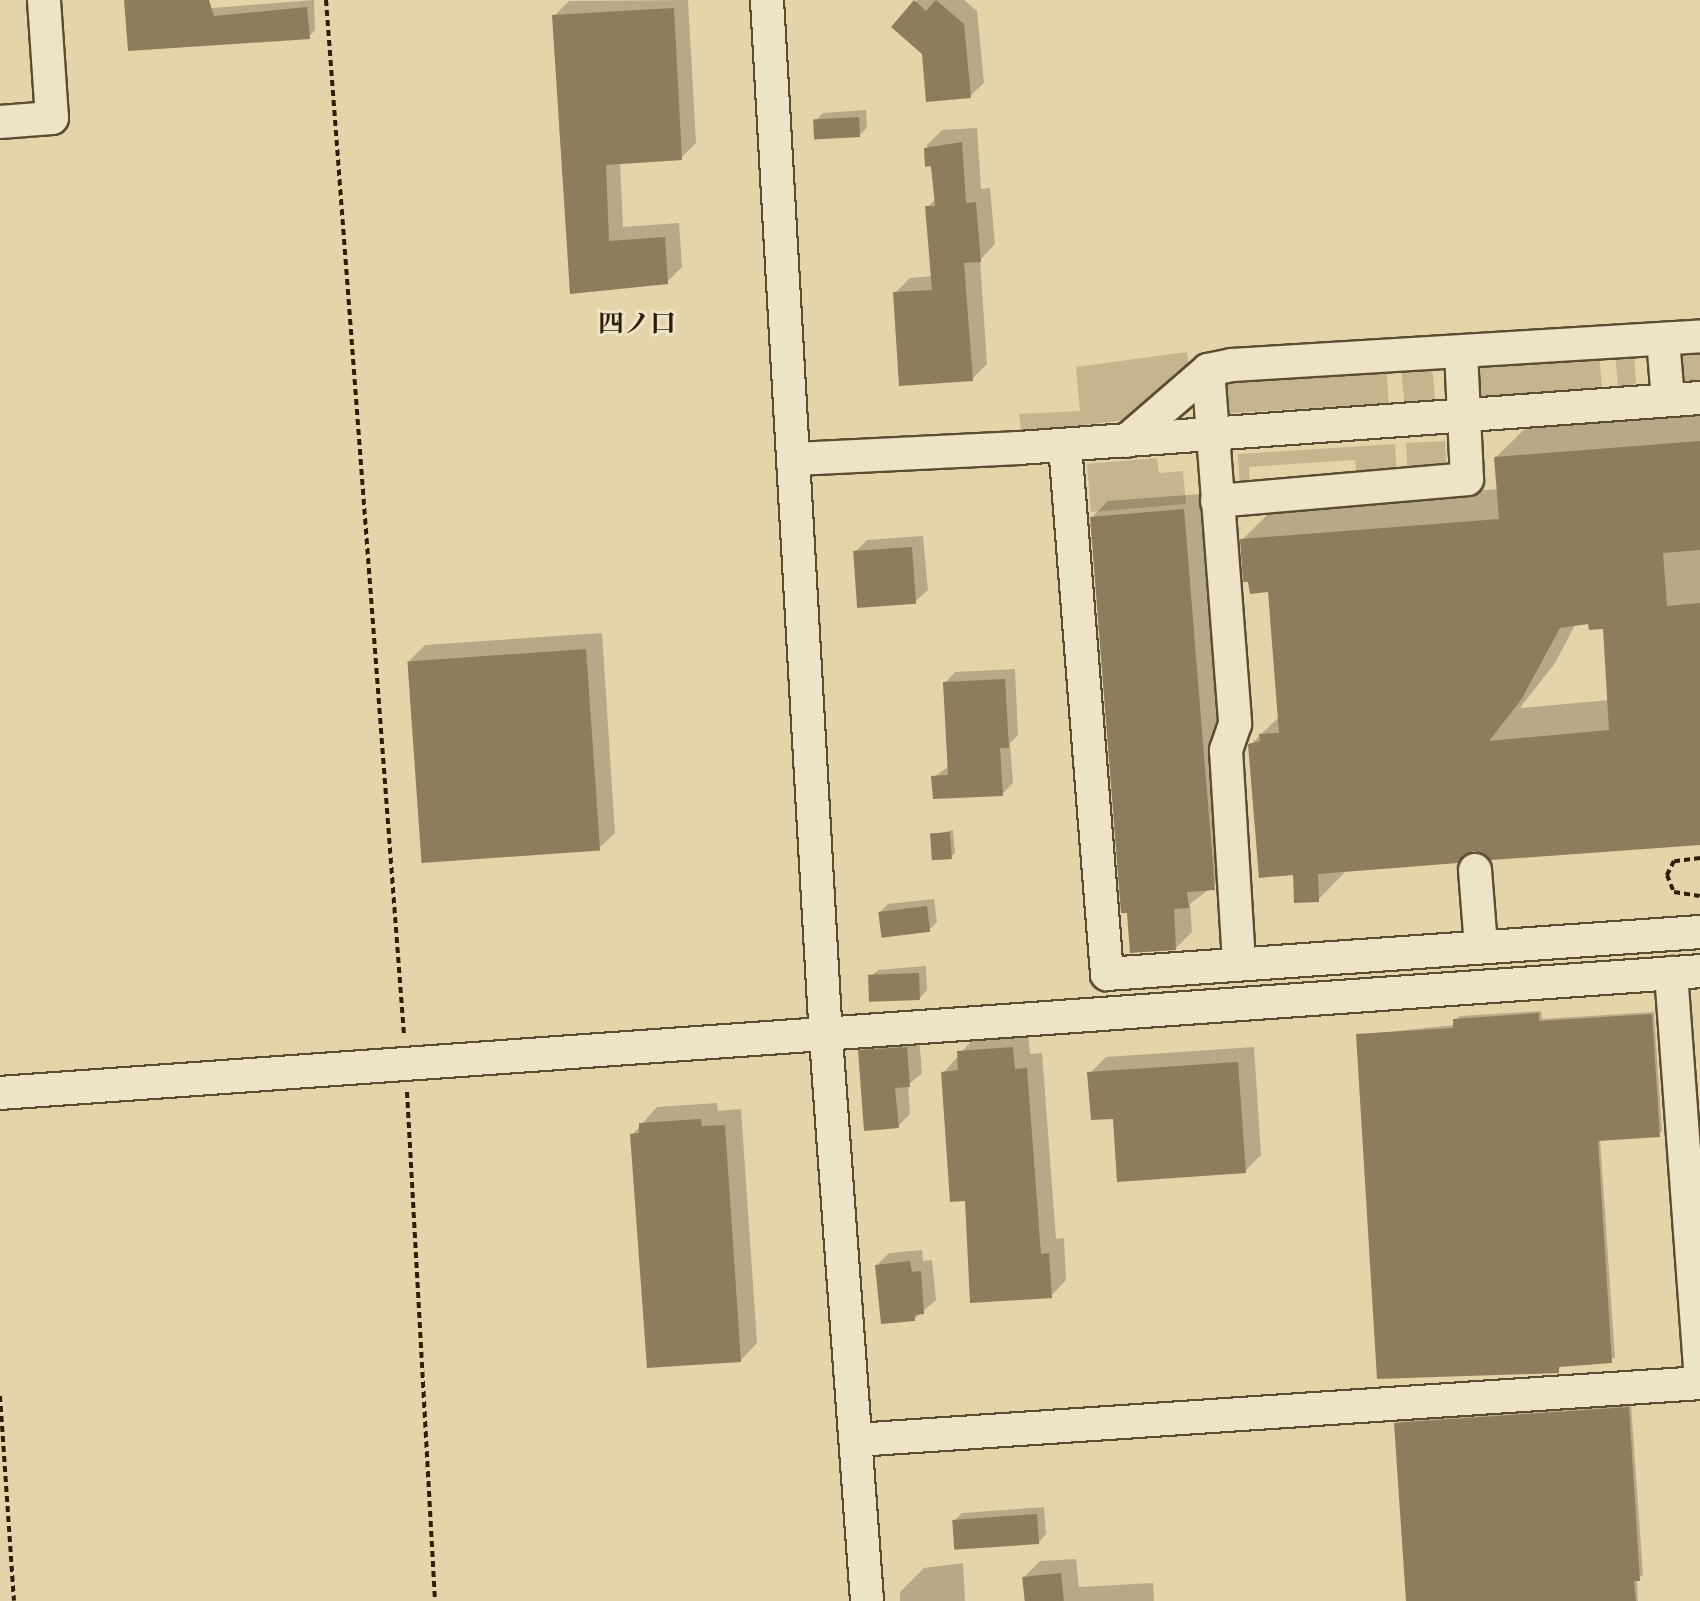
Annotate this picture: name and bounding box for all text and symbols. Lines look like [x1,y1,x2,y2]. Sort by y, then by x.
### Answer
district label: 四ノ口 [598,310,676,342]

